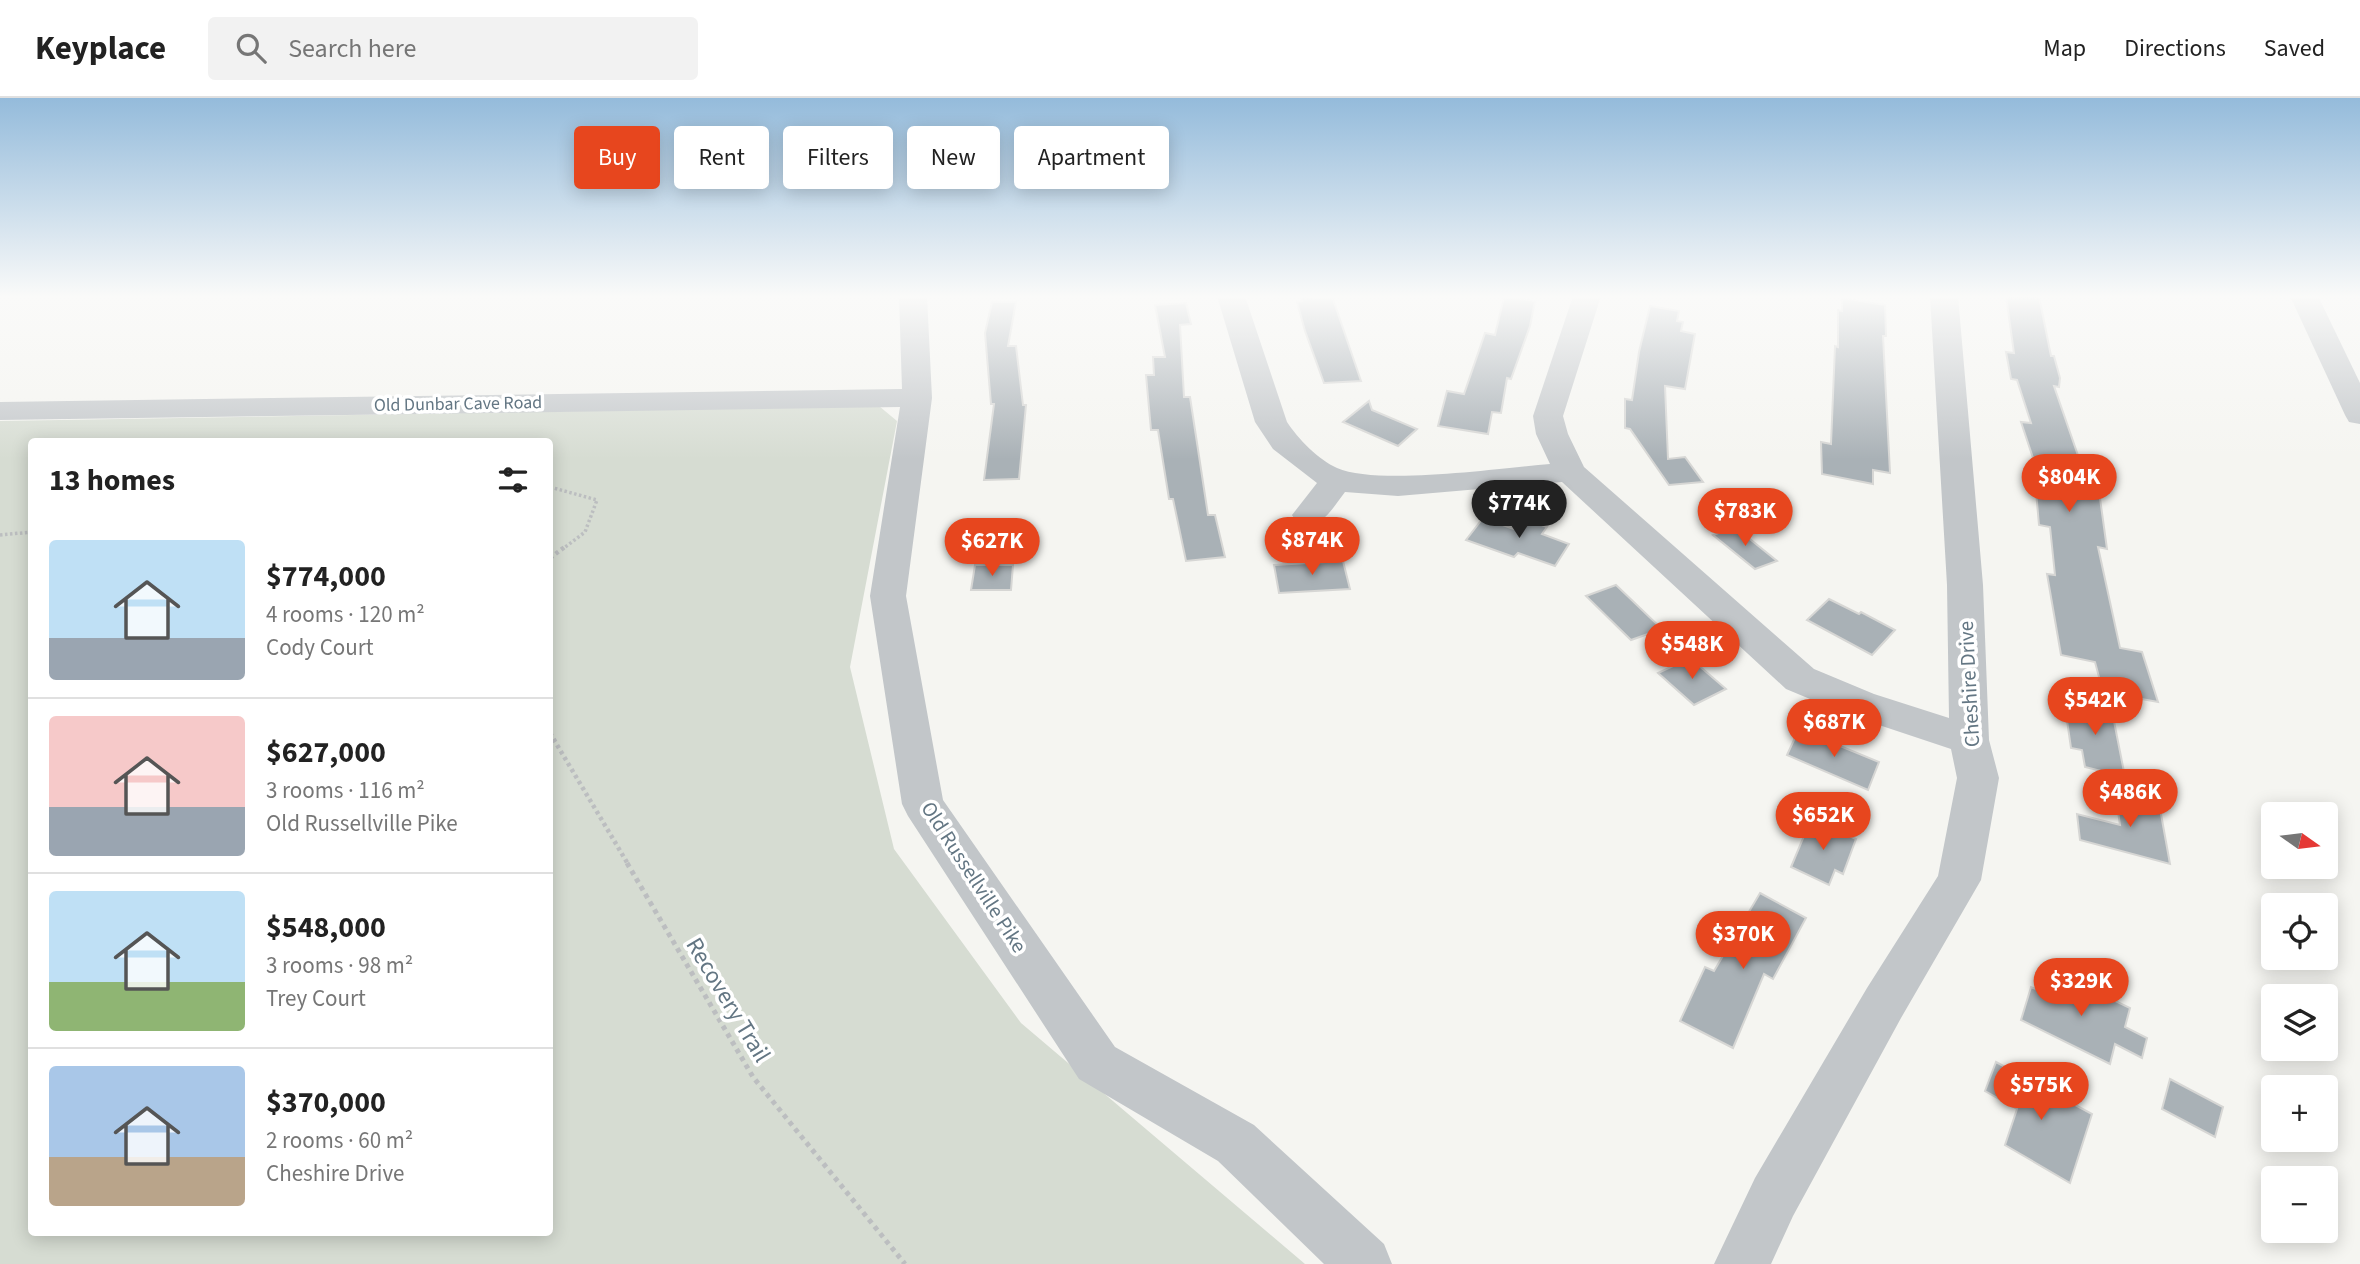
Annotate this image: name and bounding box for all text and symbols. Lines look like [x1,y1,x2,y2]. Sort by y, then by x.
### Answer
search box [208,17,698,80]
text: Keyplace [35,25,166,72]
icon: search [232,29,270,67]
text: Search here [288,30,416,67]
text: Map [2043,31,2086,66]
text: Directions [2124,31,2226,66]
text: Saved [2264,31,2325,66]
chip: Buy [574,126,660,189]
chip: Rent [674,126,769,189]
chip: Filters [783,126,893,189]
chip: New [907,126,1000,189]
chip: Apartment [1014,126,1169,189]
street label: Old Dunbar Cave Road [374,390,542,418]
pin: $804K [2020,454,2118,514]
text: 13 homes [49,459,175,502]
text: $804K [2038,460,2100,493]
icon: filters [494,461,532,499]
pin: $774K [1470,480,1568,540]
text: $774K [1488,486,1550,519]
pin: $783K [1696,489,1794,548]
text: $783K [1714,494,1776,527]
pin: $627K [943,518,1041,578]
pin: $874K [1263,518,1361,577]
text: $874K [1281,523,1343,556]
text: $627K [961,524,1023,557]
text: $774,000 [266,555,386,598]
icon: home [105,568,189,652]
text: 4 rooms · 120 m² [266,598,425,631]
street label: Cheshire Drive [1951,620,1987,748]
pin: $548K [1643,622,1741,681]
text: $548K [1661,627,1723,660]
text: Cody Court [266,631,374,664]
pin: $542K [2046,678,2144,737]
text: $542K [2064,683,2126,716]
pin: $687K [1785,700,1883,759]
text: $687K [1803,705,1865,738]
text: $627,000 [266,731,386,774]
icon: home [105,744,189,828]
pin: $486K [2081,770,2179,829]
text: 3 rooms · 116 m² [266,774,425,807]
text: $486K [2099,775,2161,808]
pin: $652K [1774,792,1872,852]
street label: Old Russellville Pike [914,795,1034,959]
text: $652K [1792,798,1854,831]
north arrow [2261,802,2338,878]
map controls [2261,802,2338,1243]
text: Old Russellville Pike [266,807,458,840]
button: locate [2261,893,2338,970]
text: $548,000 [266,906,386,949]
pin: $370K [1694,912,1792,971]
text: $370K [1712,917,1774,950]
icon: home [105,919,189,1003]
street label: Recovery Trail [677,931,779,1069]
text: 3 rooms · 98 m² [266,949,413,982]
pin: $329K [2032,958,2130,1018]
text: $329K [2050,964,2112,997]
text: Trey Court [266,982,366,1015]
button: layers [2261,984,2338,1061]
pin: $575K [1992,1062,2090,1122]
text: $575K [2010,1068,2072,1101]
button: + [2261,1075,2338,1152]
text: $370,000 [266,1081,386,1124]
icon: home [105,1094,189,1178]
text: 2 rooms · 60 m² [266,1124,413,1157]
text: Cheshire Drive [266,1157,404,1190]
button: − [2261,1166,2338,1243]

